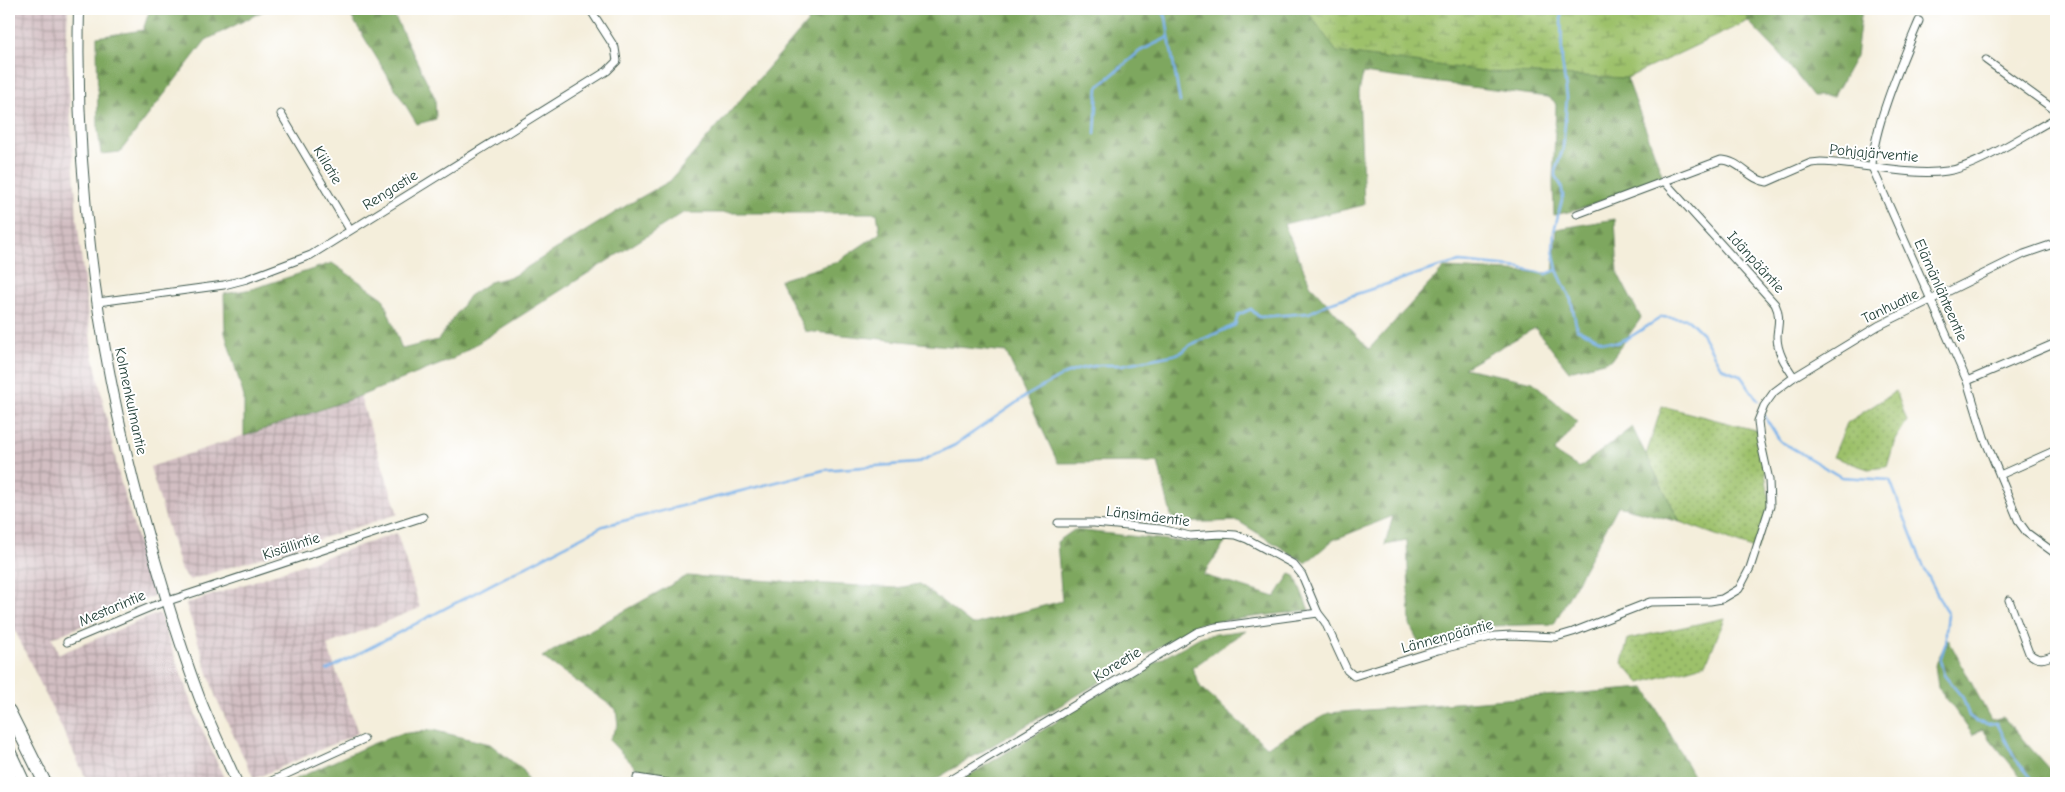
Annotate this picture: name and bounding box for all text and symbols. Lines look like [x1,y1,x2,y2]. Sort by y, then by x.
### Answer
street label: Pohjajärventie [1829,140,1920,166]
street label: Kiilatie [310,143,347,188]
street label: Rengastie [359,166,421,214]
street label: Idänpääntie [1724,227,1789,297]
street label: Elämänlähteentie [1910,236,1972,344]
street label: Tanhuatie [1859,284,1922,327]
street label: Kolmenkulmantie [111,345,151,457]
street label: Länsimäentie [1105,502,1191,530]
street label: Kisällintie [260,528,322,564]
street label: Mestarintie [76,586,149,630]
street label: Lännenpääntie [1399,615,1495,657]
street label: Koreetie [1090,643,1144,685]

